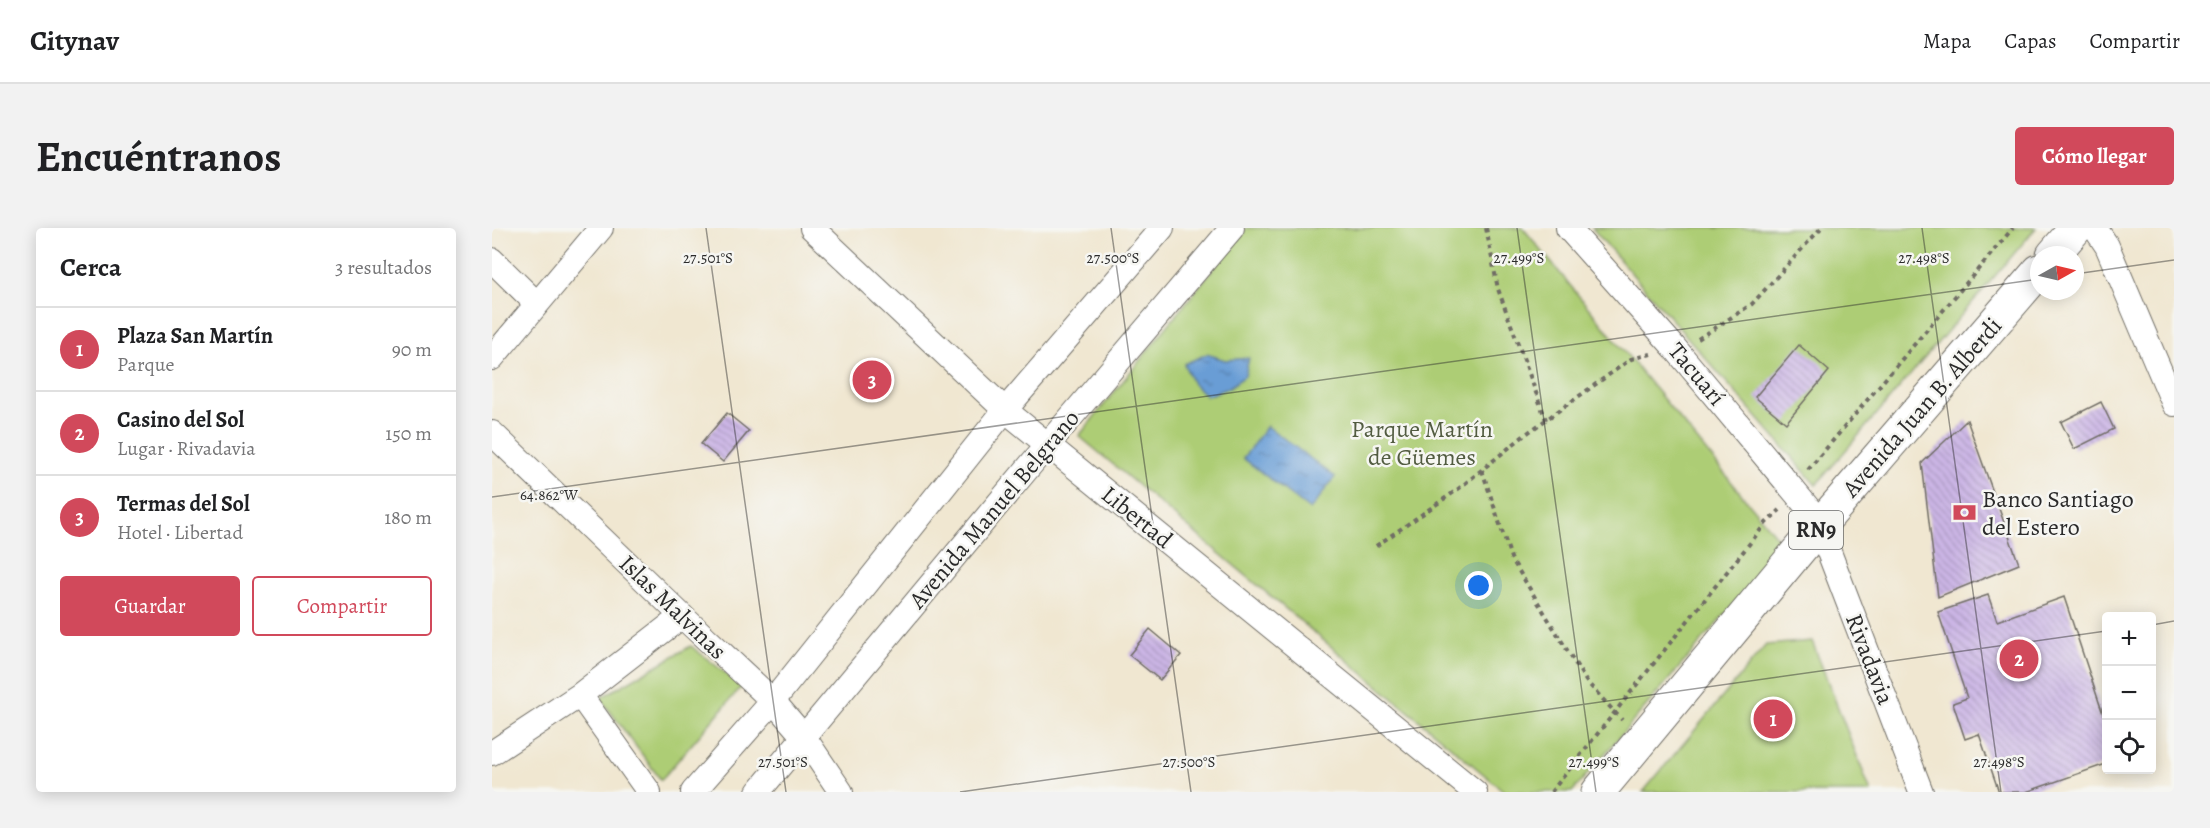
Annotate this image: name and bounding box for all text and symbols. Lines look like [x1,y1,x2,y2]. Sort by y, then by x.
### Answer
text: Citynav [30,22,119,60]
text: Mapa [1923,27,1971,55]
text: Capas [2004,27,2057,55]
text: Compartir [2090,27,2180,55]
button: Cómo llegar [2015,127,2174,185]
text: Encuéntranos [36,128,281,185]
north arrow [2030,246,2084,300]
text: 27.501°S [683,248,733,268]
text: 27.500°S [1087,248,1139,268]
text: 27.499°S [1494,248,1544,268]
text: 27.498°S [1898,248,1950,268]
text: Cerca [60,250,122,285]
text: 3 resultados [335,254,432,281]
street label: Avenida Juan B. Alberdi [1834,310,2009,504]
text: Plaza San Martín [117,321,273,351]
text: 1 [76,336,83,363]
text: 90 m [392,336,432,363]
street label: Tacuarí [1661,336,1733,412]
text: Parque [117,351,175,378]
pin: 3 [852,358,892,402]
street label: Avenida Manuel Belgrano [901,403,1087,616]
text: Casino del Sol [117,405,244,435]
park label: Parque Martín de Güemes [1351,413,1493,473]
text: 2 [75,420,84,447]
text: 150 m [385,420,432,447]
text: Lugar · Rivadavia [117,435,256,462]
street label: Libertad [1095,478,1179,556]
place label: Banco Santiago del Estero [1982,483,2134,543]
text: 64.862°W [520,485,578,505]
text: Termas del Sol [117,489,250,519]
bank icon: Banco Santiago del Estero [1951,500,1977,526]
text: 3 [75,504,84,531]
text: 180 m [384,504,432,531]
road number: RN9 [1789,511,1843,549]
text: Hotel · Libertad [117,519,243,546]
street label: Islas Malvinas [612,548,734,666]
your location [1464,571,1493,600]
button: Guardar [60,576,240,636]
button: Compartir [252,576,432,636]
street label: Rivadavia [1838,609,1902,710]
map controls [2102,612,2156,774]
button: + [2102,612,2156,666]
pin: 2 [2000,636,2038,682]
button: − [2102,666,2156,720]
pin: 1 [1754,696,1792,742]
button: locate [2102,720,2156,774]
text: 27.501°S [758,752,808,772]
text: 27.500°S [1163,752,1215,772]
text: 27.499°S [1569,752,1619,772]
text: 27.498°S [1973,752,2025,772]

